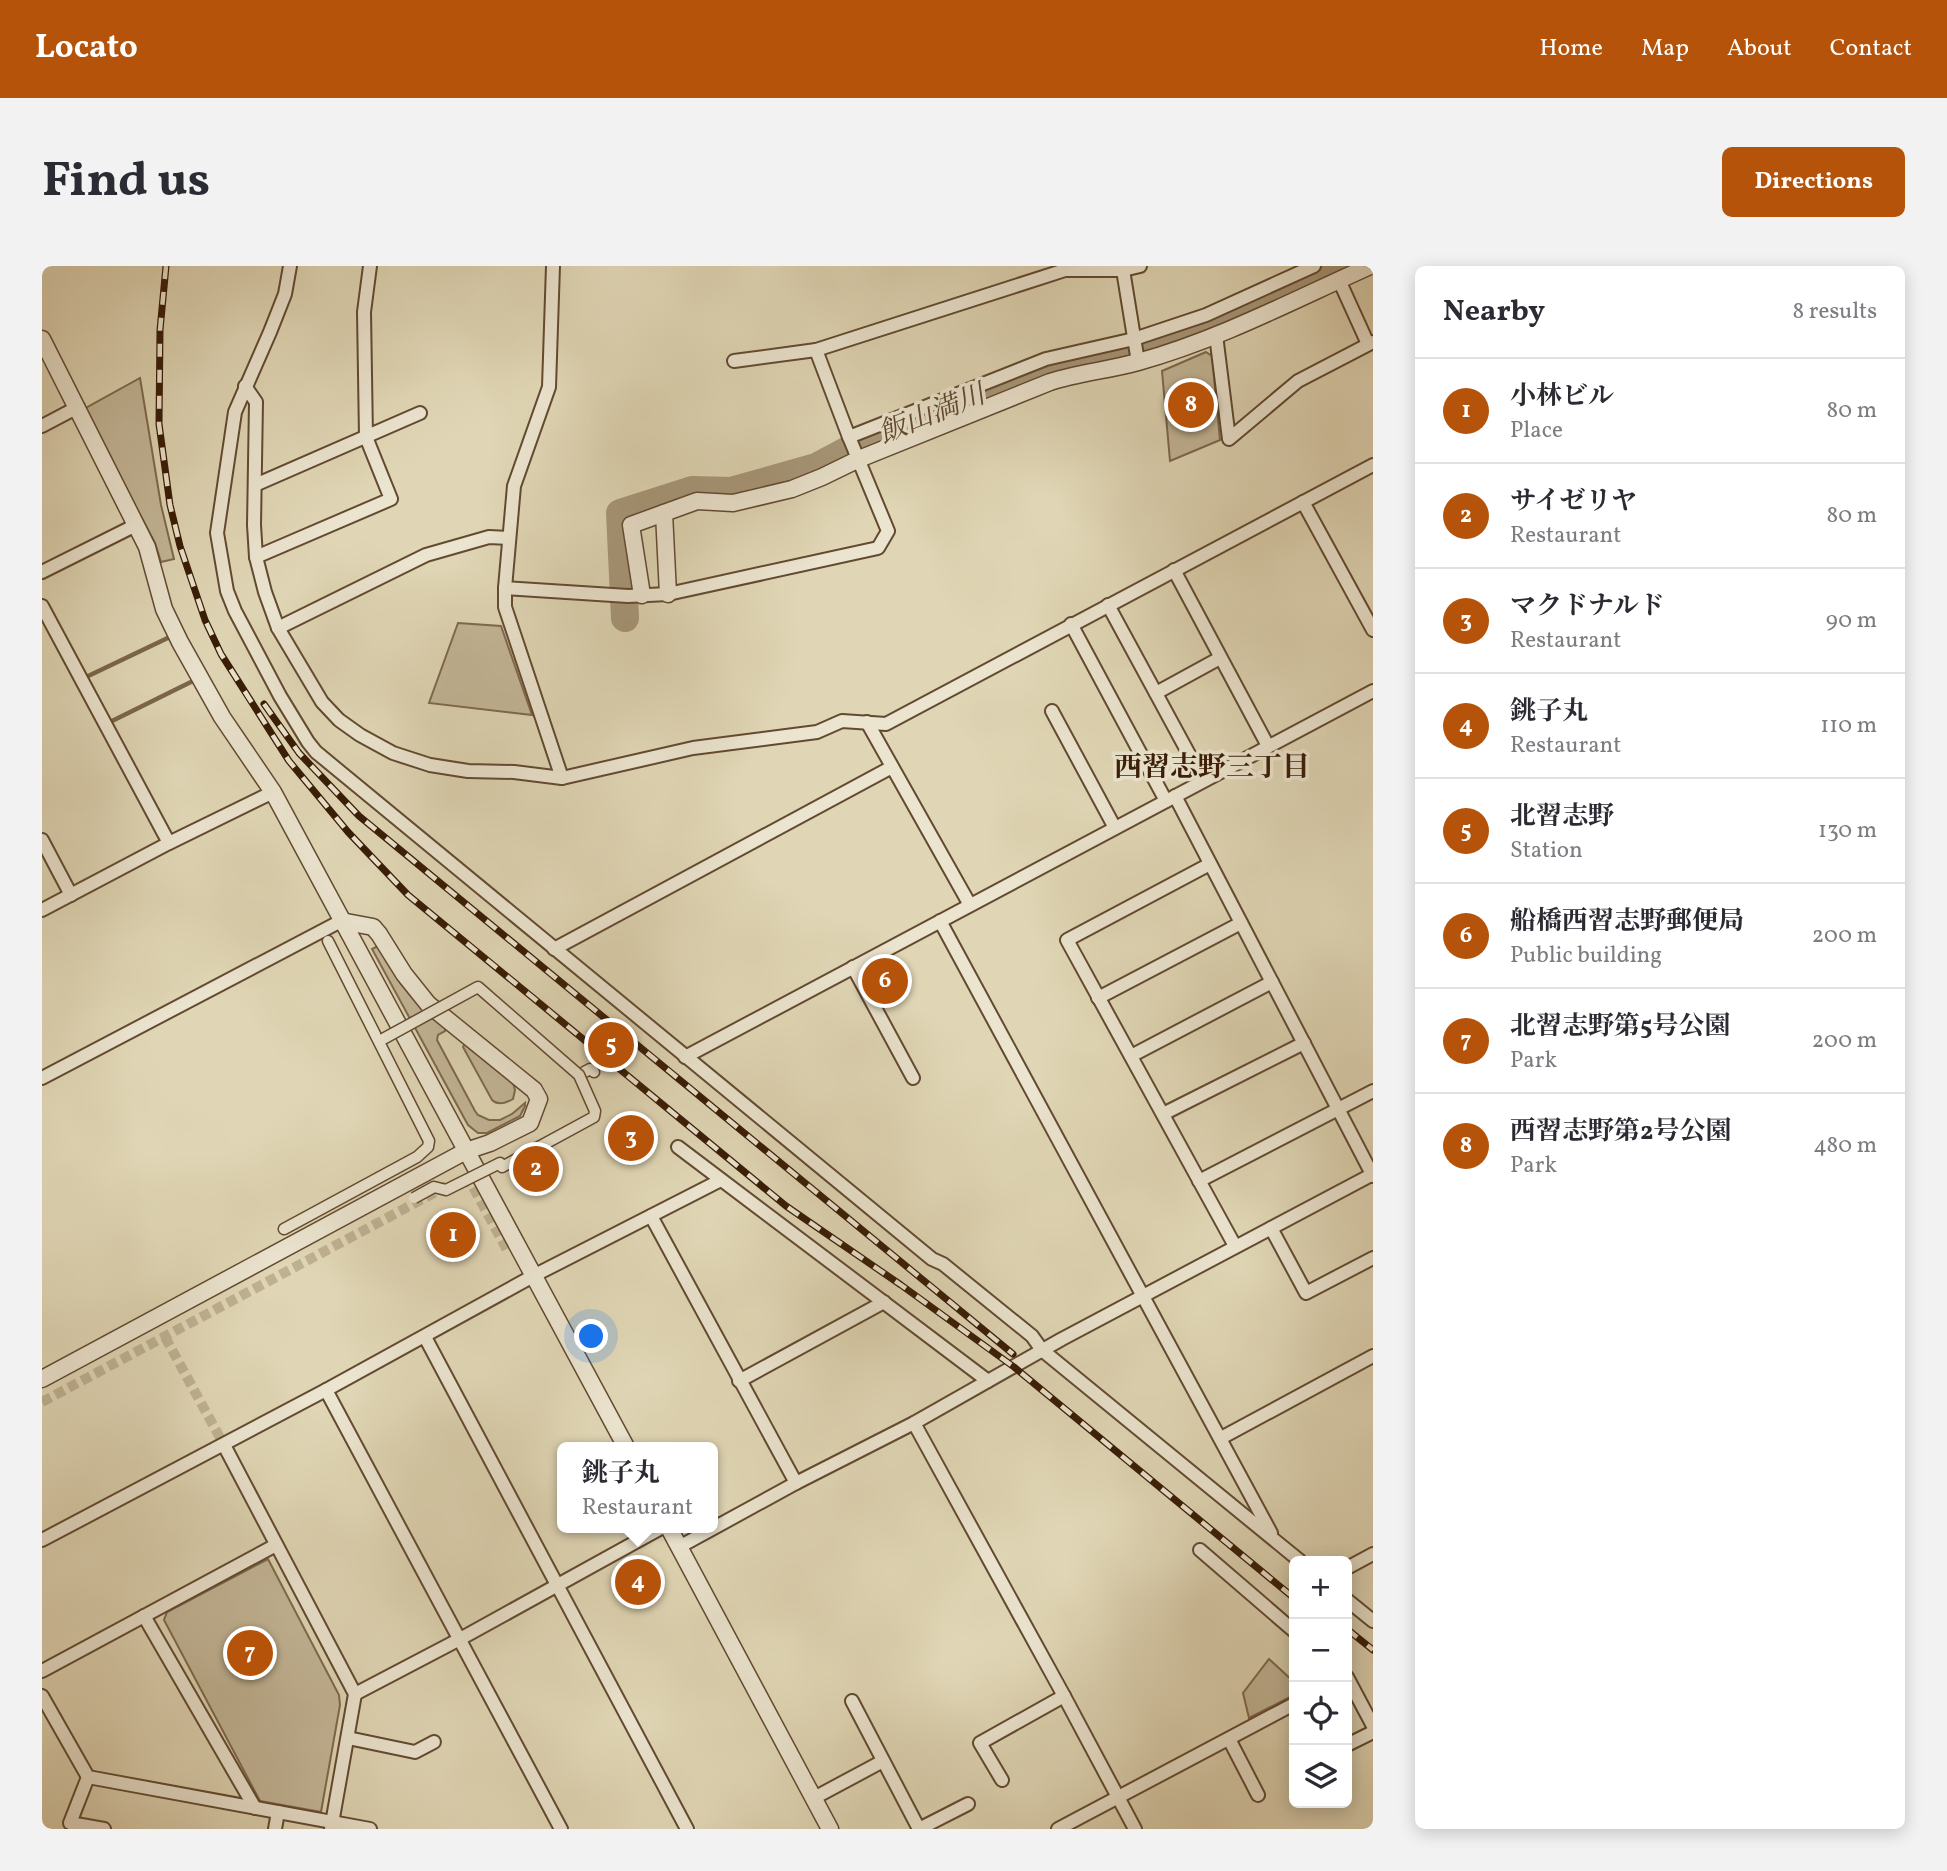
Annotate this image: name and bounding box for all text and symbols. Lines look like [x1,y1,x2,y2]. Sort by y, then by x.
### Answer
text: Locato [35,26,138,72]
text: Home [1539,32,1603,66]
text: Map [1641,32,1689,66]
text: About [1727,32,1792,66]
text: Contact [1830,32,1912,66]
button: Directions [1722,147,1905,217]
text: Find us [42,148,210,217]
text: Nearby [1443,291,1545,333]
text: 8 results [1793,296,1877,328]
water label: 飯山満川 [873,375,994,454]
pin: 8 [1168,379,1214,431]
text: 小林ビル [1510,379,1614,415]
text: 1 [1461,395,1471,427]
text: 80 m [1827,395,1877,427]
text: Place [1510,415,1563,447]
text: サイゼリヤ [1510,484,1637,520]
text: 2 [1460,500,1472,532]
text: 80 m [1827,500,1877,532]
text: Restaurant [1510,520,1621,552]
text: マクドナルド [1510,589,1665,625]
text: 3 [1460,605,1472,637]
text: 90 m [1826,605,1877,637]
text: Restaurant [1510,625,1621,657]
text: 銚子丸 [1510,694,1588,730]
text: 4 [1459,710,1473,742]
text: 110 m [1820,710,1877,742]
text: Restaurant [1510,730,1621,762]
district label: 西習志野三丁目 [1114,749,1310,788]
text: 北習志野 [1510,799,1614,835]
text: 5 [1460,815,1472,847]
text: 130 m [1818,815,1877,847]
text: Station [1510,835,1583,867]
text: 船橋西習志野郵便局 [1510,904,1744,940]
text: 6 [1460,920,1472,952]
text: 200 m [1812,920,1877,952]
text: Public building [1510,940,1662,972]
pin: 6 [862,955,908,1007]
text: 北習志野第5号公園 [1510,1009,1731,1045]
pin: 5 [588,1019,634,1071]
text: 7 [1461,1025,1472,1057]
text: 200 m [1812,1025,1877,1057]
text: Park [1510,1045,1557,1077]
pin: 3 [608,1112,654,1164]
text: 西習志野第2号公園 [1510,1114,1732,1150]
text: 8 [1460,1130,1472,1162]
text: 480 m [1813,1130,1877,1162]
pin: 2 [513,1143,559,1195]
text: Park [1510,1150,1557,1182]
pin: 1 [430,1209,476,1261]
your location [574,1319,608,1353]
popup [557,1442,718,1533]
text: 銚子丸 [582,1456,660,1492]
text: Restaurant [582,1492,693,1524]
pin: 4 [615,1556,661,1608]
map controls [1289,1556,1352,1808]
button: + [1289,1556,1352,1619]
button: − [1289,1619,1352,1682]
pin: 7 [227,1627,273,1679]
button: locate [1289,1682,1352,1745]
button: layers [1289,1745,1352,1808]

